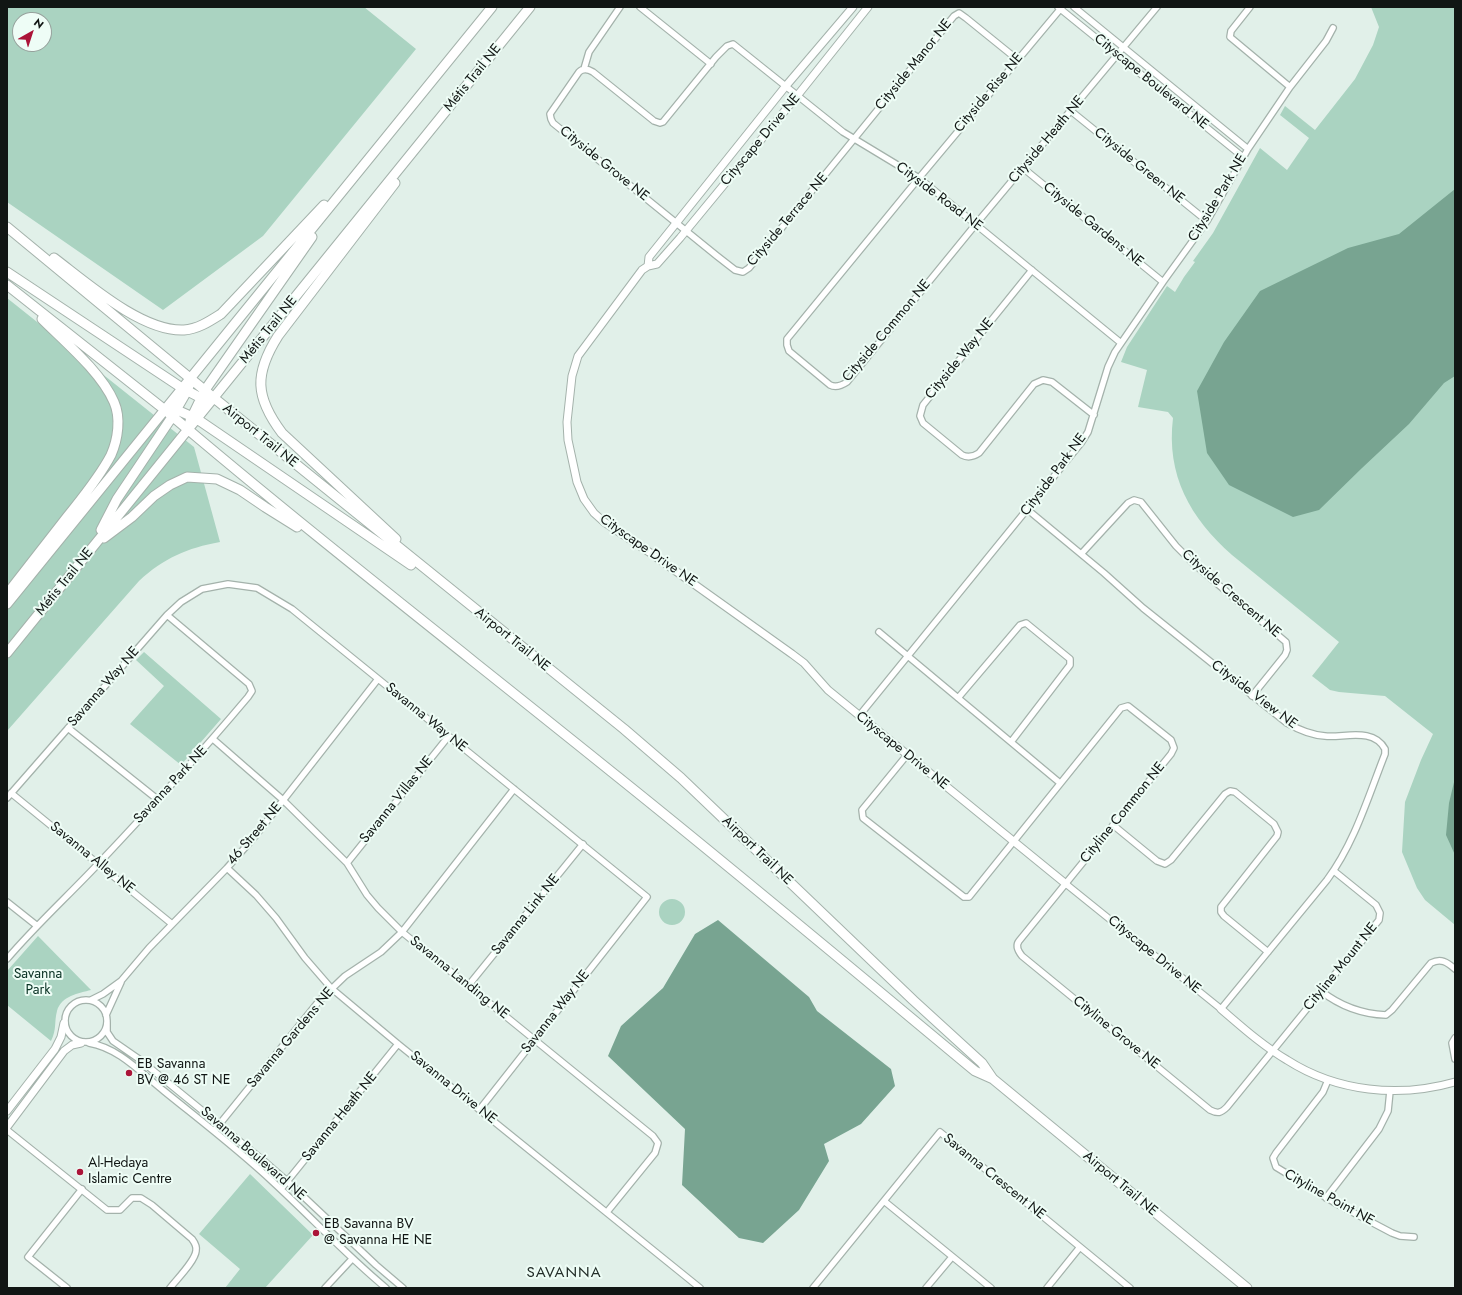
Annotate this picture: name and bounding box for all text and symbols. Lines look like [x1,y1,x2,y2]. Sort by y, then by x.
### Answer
north arrow [12,12,52,52]
text: N [30,14,47,32]
street label: Cityside Manor NE [872,16,956,114]
street label: Cityscape Boulevard NE [1090,31,1212,133]
street label: Métis Trail NE [441,41,505,115]
street label: Cityside Rise NE [951,50,1027,136]
street label: Cityscape Drive NE [718,91,804,189]
street label: Cityside Heath NE [1006,93,1088,187]
street label: Cityside Grove NE [556,123,652,205]
street label: Cityside Green NE [1090,124,1188,208]
street label: Cityside Park NE [1185,151,1251,245]
street label: Cityside Road NE [892,159,986,235]
street label: Cityside Terrace NE [744,170,832,270]
street label: Cityside Gardens NE [1039,179,1147,271]
street label: Cityside Common NE [839,276,935,386]
street label: Métis Trail NE [237,293,301,367]
street label: Cityside Way NE [922,315,998,403]
street label: Airport Trail NE [219,400,301,472]
street label: Cityside Park NE [1017,430,1091,520]
street label: Cityscape Drive NE [596,511,700,591]
street label: Métis Trail NE [33,545,97,619]
street label: Cityside Crescent NE [1178,546,1284,642]
street label: Airport Trail NE [471,604,553,676]
street label: Savanna Way NE [65,643,143,731]
street label: Cityside View NE [1208,657,1300,733]
street label: Savanna Way NE [382,680,470,756]
street label: Cityscape Drive NE [852,708,952,794]
street label: Savanna Park NE [131,742,211,828]
street label: Savanna Villas NE [357,753,437,847]
street label: Cityline Common NE [1077,759,1169,867]
street label: 46 Street NE [224,799,286,869]
street label: Airport Trail NE [718,813,796,889]
street label: Savanna Alley NE [46,819,138,897]
street label: Savanna Link NE [488,871,564,959]
street label: Cityscape Drive NE [1104,912,1204,998]
street label: Cityline Mount NE [1300,920,1382,1014]
street label: Savanna Landing NE [406,933,512,1023]
park label: Savanna Park [14,967,62,1000]
street label: Savanna Way NE [518,967,594,1057]
street label: Savanna Gardens NE [244,984,338,1092]
street label: Cityline Grove NE [1069,993,1163,1073]
street label: Savanna Drive NE [406,1048,500,1128]
place label: EB Savanna BV @ 46 ST NE [137,1057,230,1090]
marker: EB Savanna BV @ 46 ST NE [124,1068,134,1078]
street label: Savanna Heath NE [299,1069,381,1165]
street label: Savanna Boulevard NE [197,1104,309,1204]
street label: Savanna Crescent NE [939,1130,1049,1224]
street label: Airport Trail NE [1079,1148,1161,1220]
place label: Al-Hedaya Islamic Centre [88,1156,172,1188]
street label: Cityline Point NE [1281,1166,1377,1230]
marker: Al-Hedaya Islamic Centre [75,1167,85,1177]
place label: EB Savanna BV @ Savanna HE NE [324,1217,432,1250]
marker: EB Savanna BV @ Savanna HE NE [311,1228,321,1238]
district label: SAVANNA [526,1264,602,1282]

